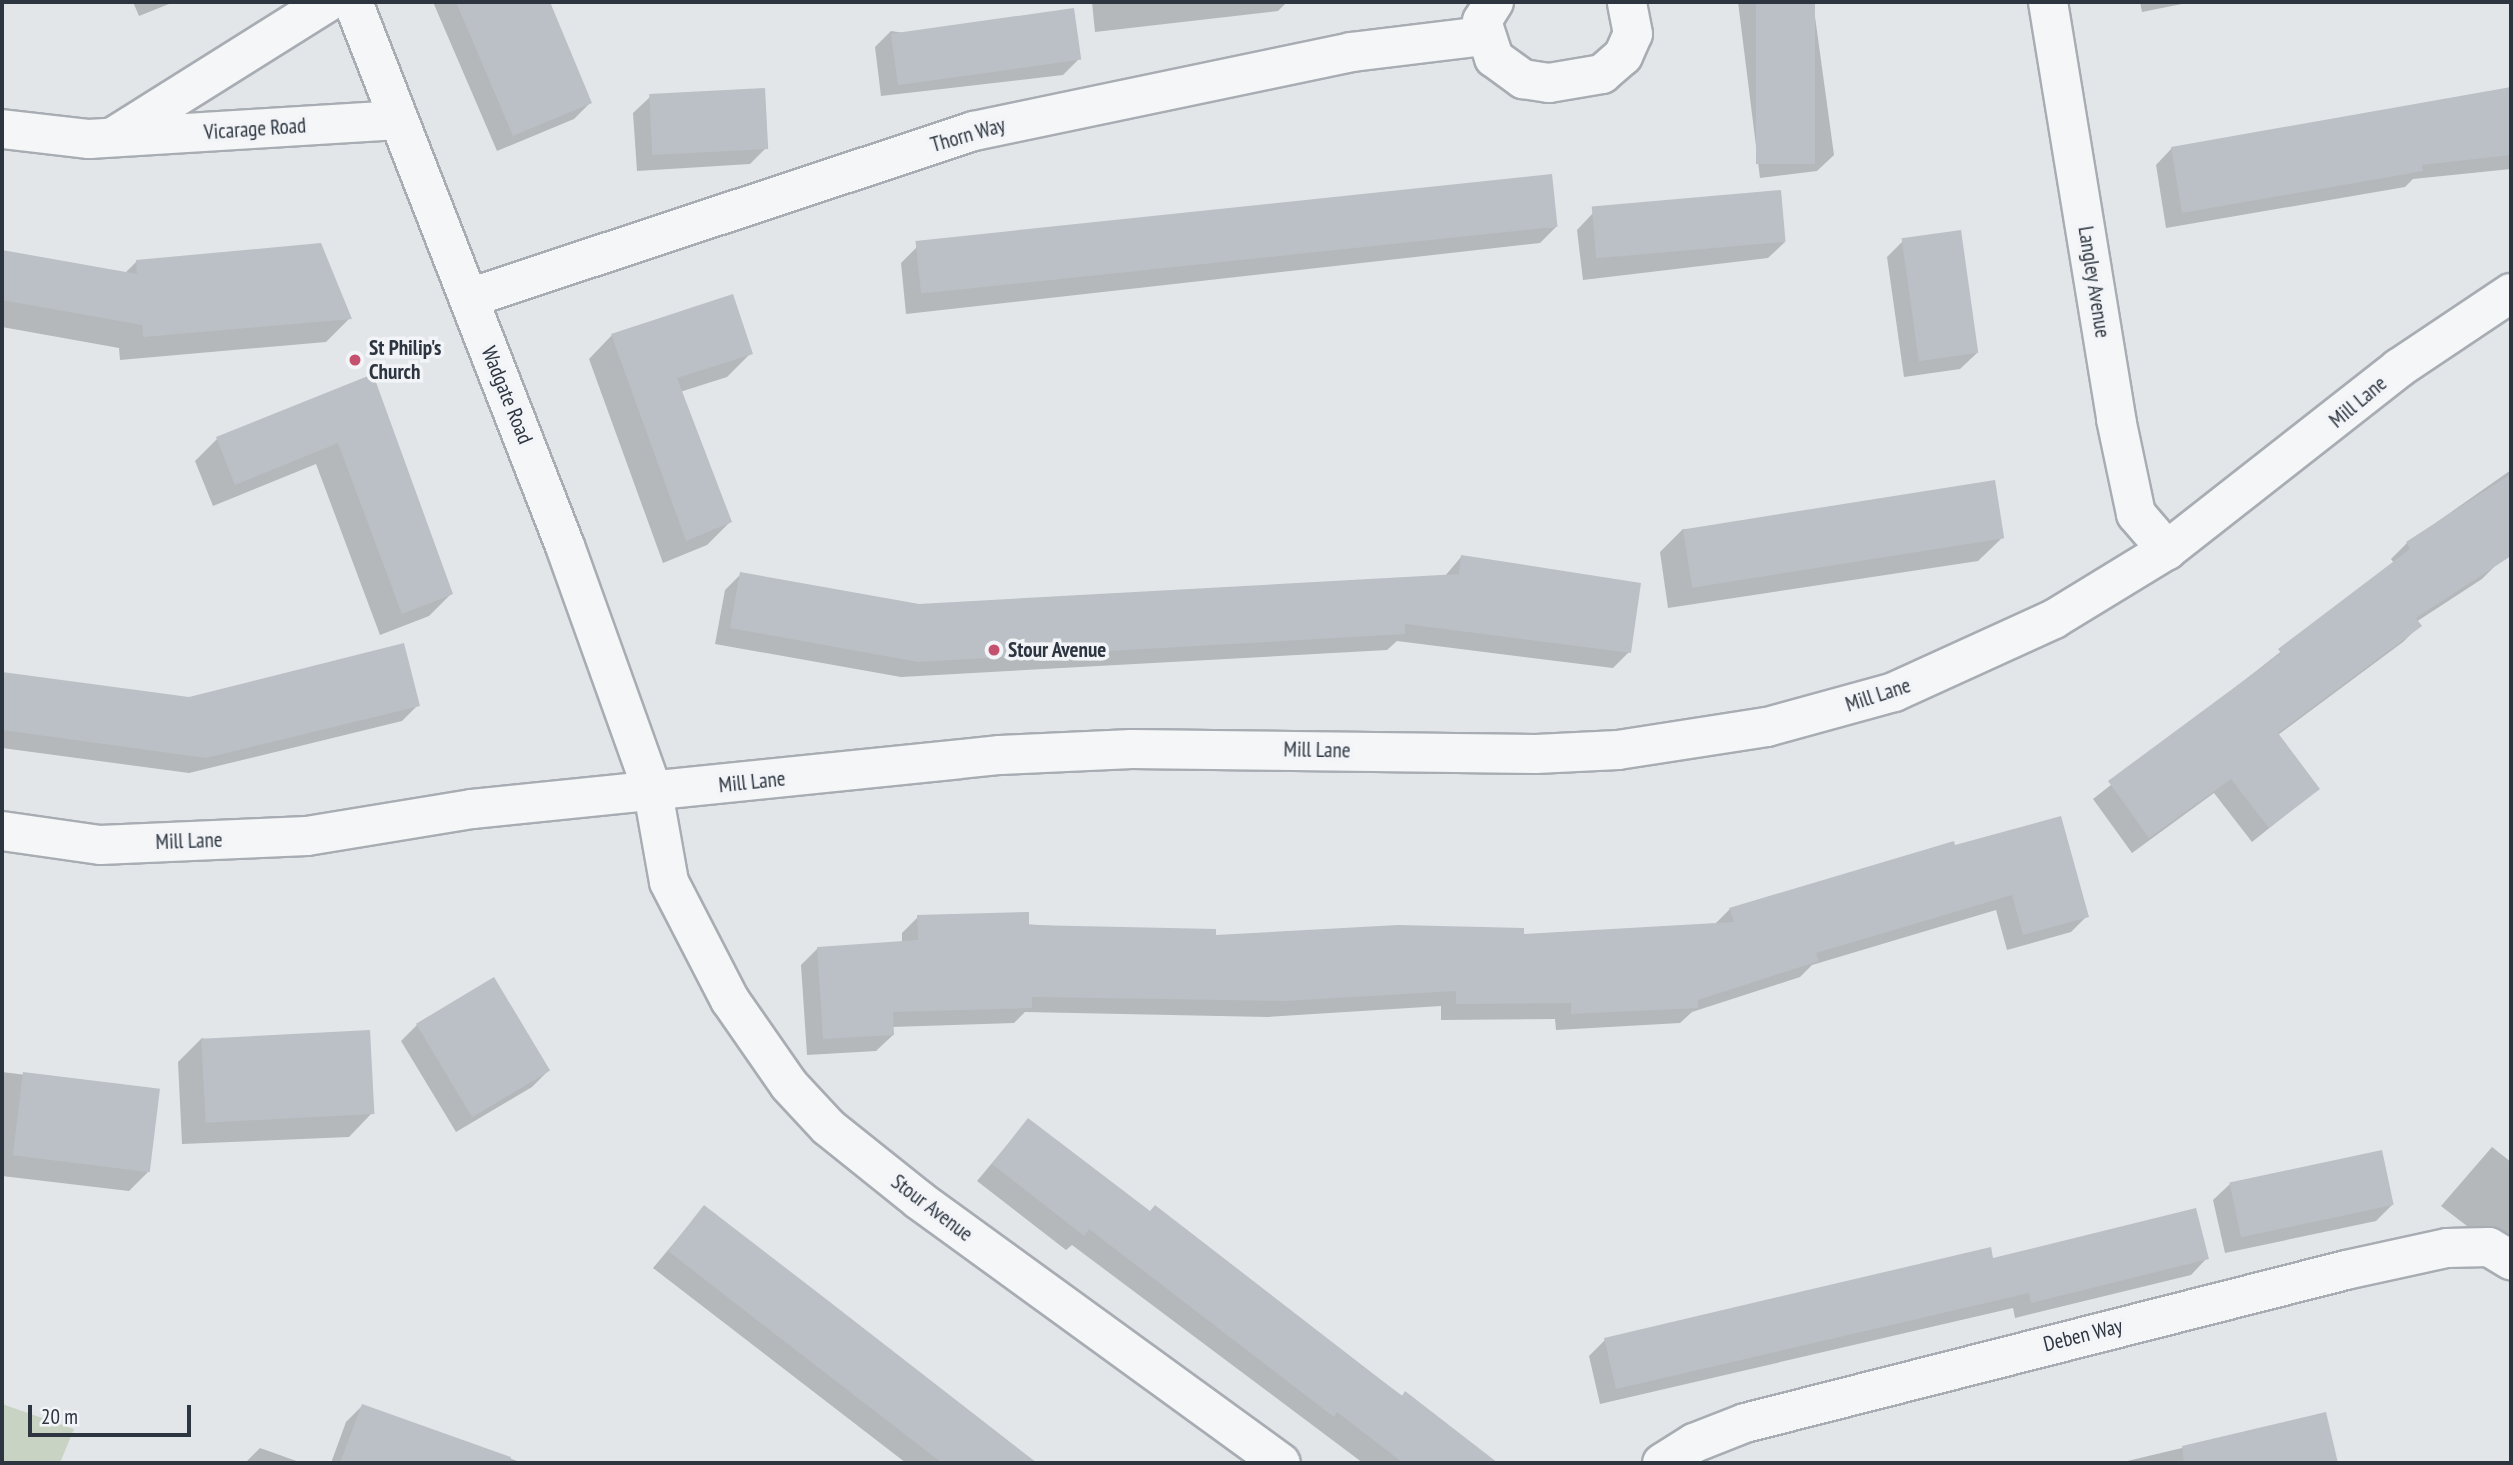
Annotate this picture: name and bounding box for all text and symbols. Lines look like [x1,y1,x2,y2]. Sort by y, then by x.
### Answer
street label: Thorn Way [928,112,1008,158]
street label: Vicarage Road [203,113,307,145]
street label: Langley Avenue [2073,224,2115,340]
place label: St Philip's Church [369,335,441,385]
street label: Wadgate Road [476,343,538,447]
marker: St Philip's Church [347,352,363,368]
street label: Mill Lane [2324,371,2392,433]
place label: Stour Avenue [1008,637,1107,663]
marker: Stour Avenue [986,642,1002,658]
street label: Mill Lane [1842,673,1914,717]
street label: Mill Lane [1283,737,1351,763]
street label: Mill Lane [717,766,787,798]
street label: Mill Lane [155,827,223,855]
street label: Stour Avenue [886,1169,978,1247]
street label: Deben Way [2041,1313,2125,1357]
scale bar [32,1392,194,1436]
text: 20 m [41,1403,78,1430]

